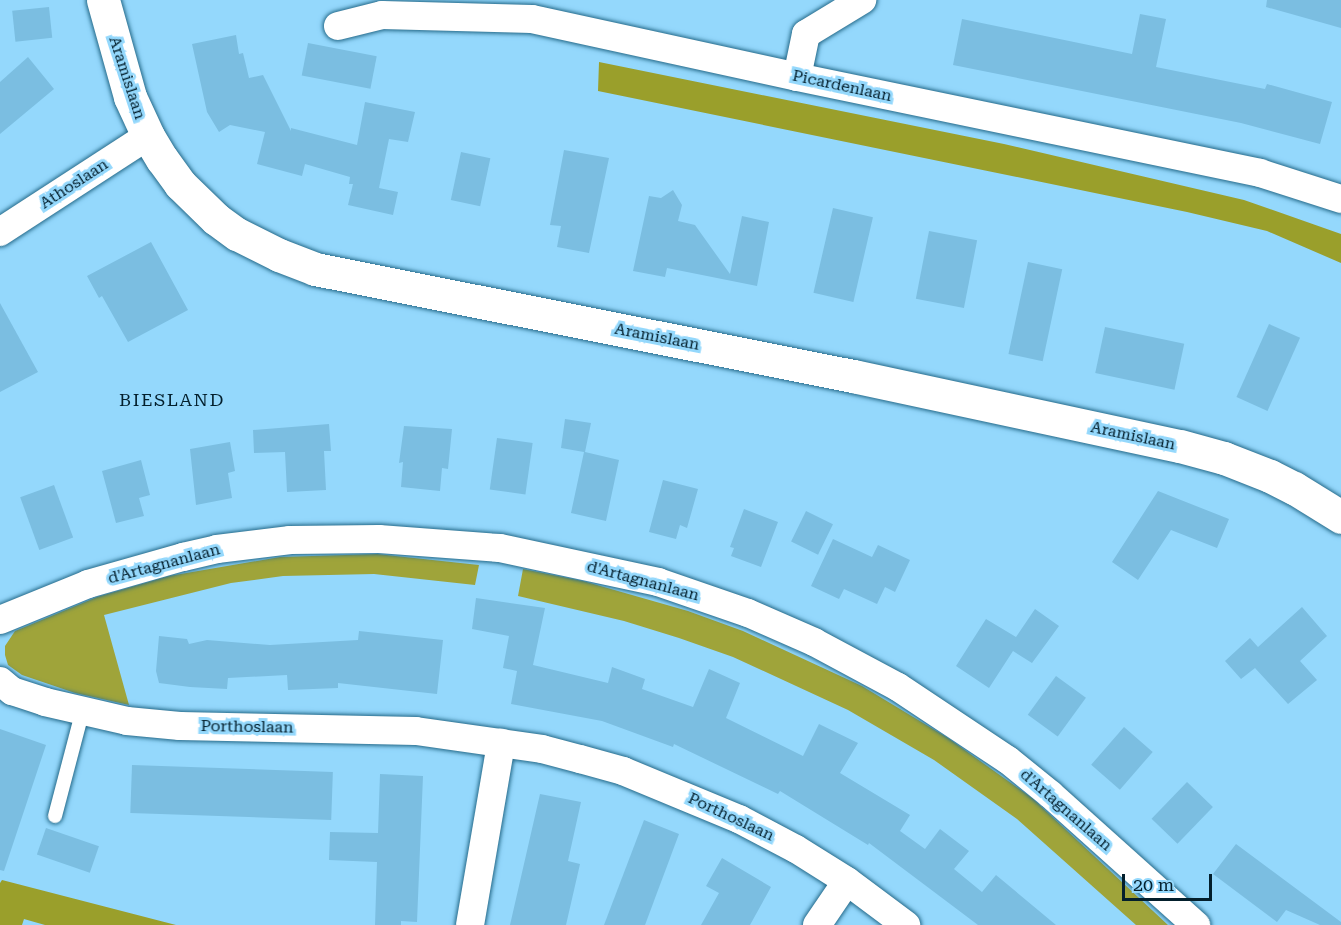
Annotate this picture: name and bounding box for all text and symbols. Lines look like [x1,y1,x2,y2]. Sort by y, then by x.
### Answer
street label: Aramislaan [105,34,149,122]
street label: Picardenlaan [791,66,893,106]
street label: Athoslaan [36,155,112,213]
street label: Aramislaan [613,319,701,355]
district label: BIESLAND [119,389,225,411]
street label: Aramislaan [1089,418,1177,454]
street label: d'Artagnanlaan [106,540,222,588]
street label: d'Artagnanlaan [585,557,701,605]
street label: Porthoslaan [200,717,294,737]
street label: d'Artagnanlaan [1016,765,1116,855]
street label: Porthoslaan [685,789,777,845]
scale bar [1125,862,1215,900]
text: 20 m [1133,874,1174,895]

